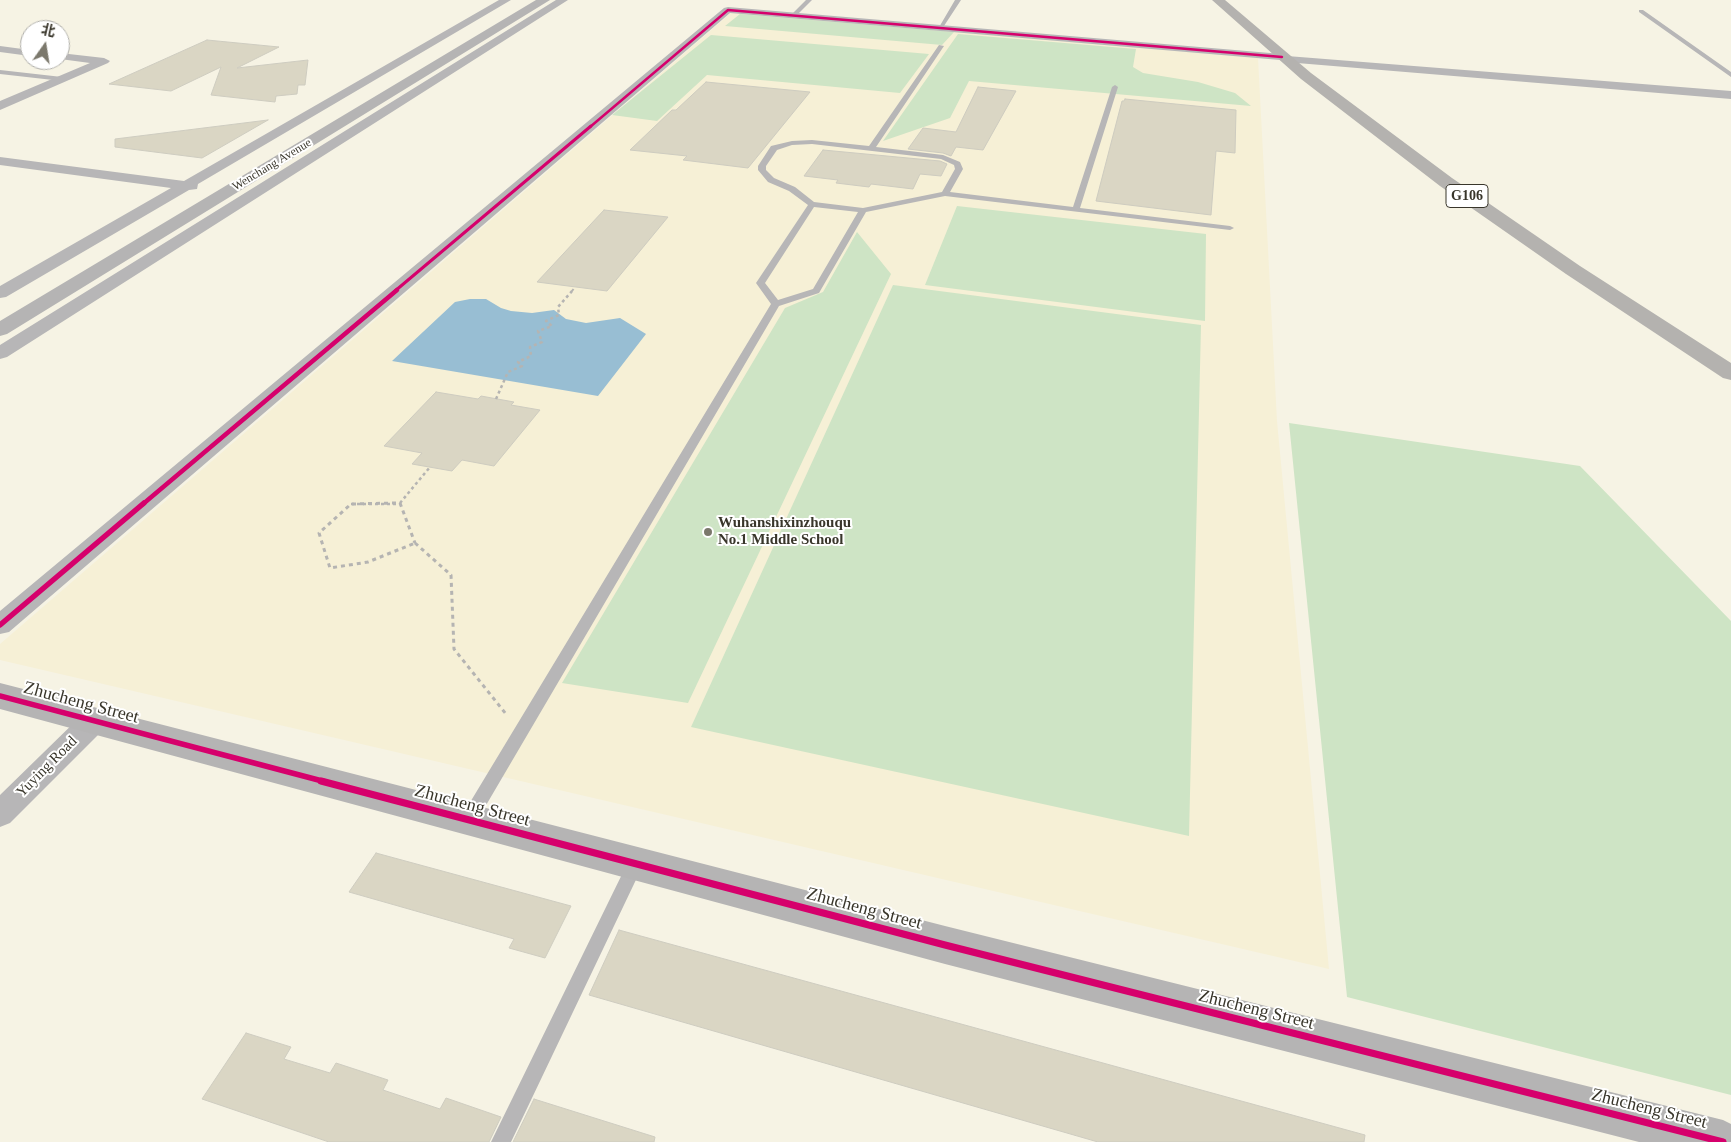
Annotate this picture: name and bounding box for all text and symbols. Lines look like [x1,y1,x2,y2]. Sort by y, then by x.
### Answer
north arrow [20,20,70,70]
text: 北 [40,22,57,40]
street label: Wenchang Avenue [230,136,314,194]
road number: G106 [1446,185,1488,208]
place label: Wuhanshixinzhouqu No.1 Middle School [718,514,851,549]
marker: Wuhanshixinzhouqu No.1 Middle School [702,526,714,538]
street label: Zhucheng Street [21,677,141,729]
street label: Yuying Road [13,733,81,801]
street label: Zhucheng Street [412,780,532,832]
street label: Zhucheng Street [804,883,924,935]
street label: Zhucheng Street [1196,985,1316,1035]
street label: Zhucheng Street [1589,1084,1709,1134]

